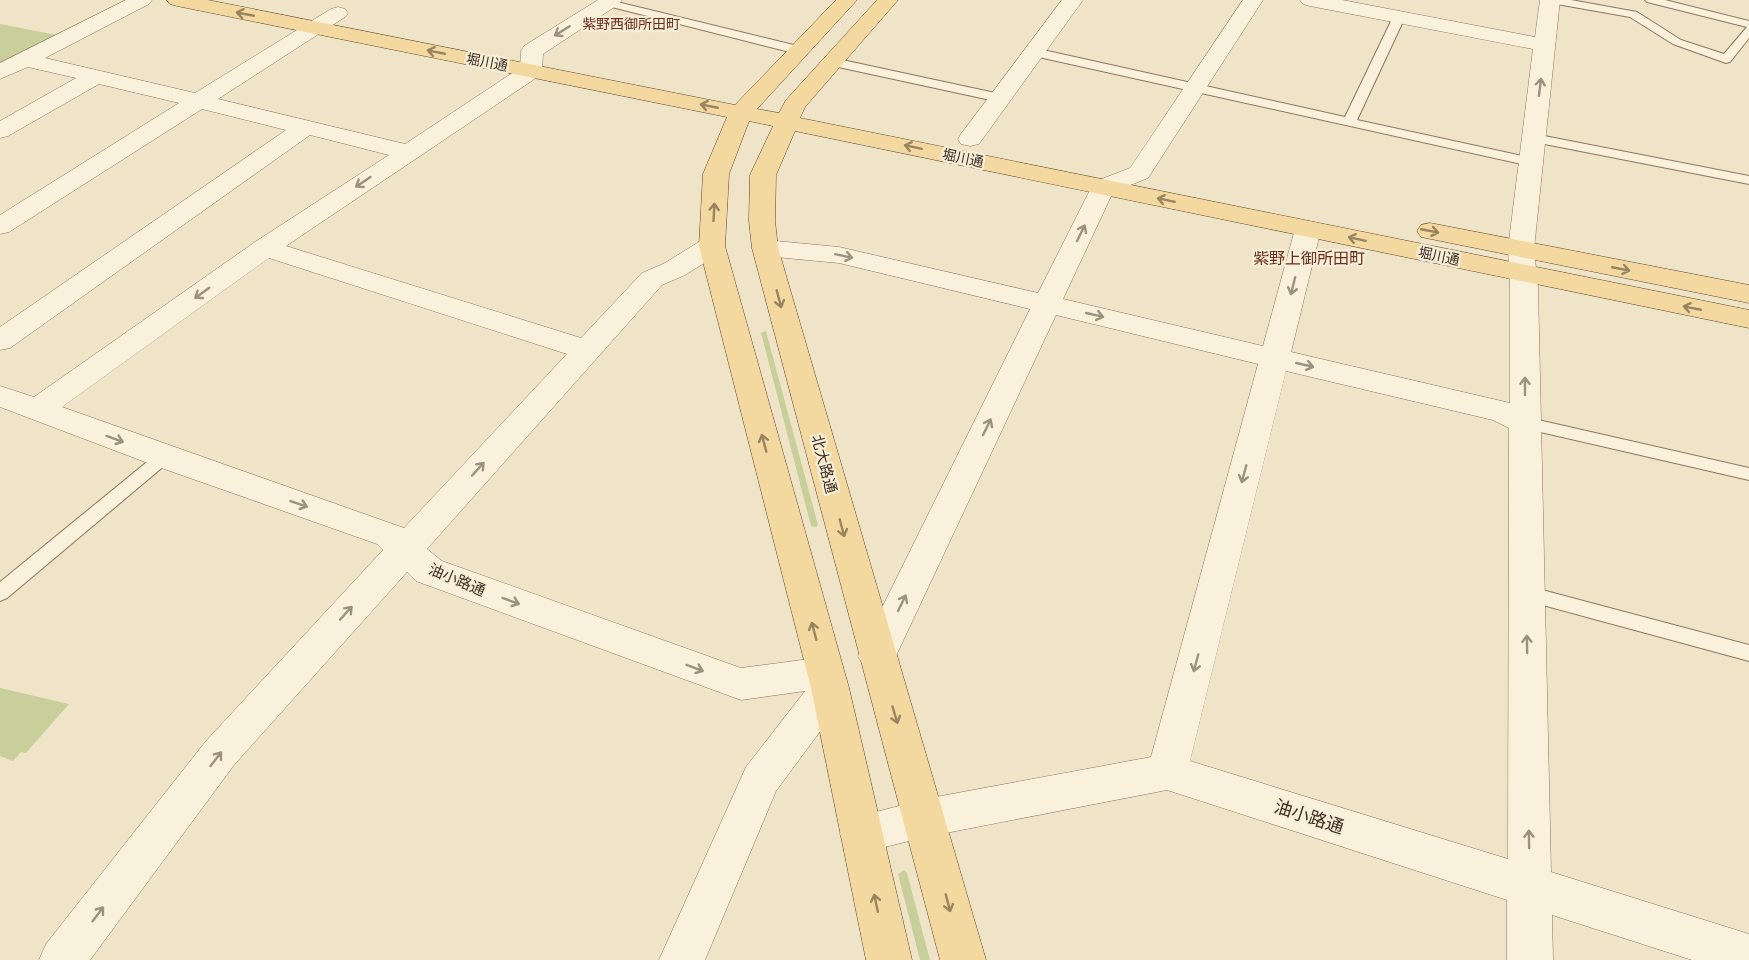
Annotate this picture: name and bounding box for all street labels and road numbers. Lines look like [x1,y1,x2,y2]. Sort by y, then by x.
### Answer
street label: 堀川通 [465,49,509,75]
street label: 堀川通 [941,145,985,171]
street label: 堀川通 [1417,243,1461,269]
street label: 北大路通 [808,432,841,495]
street label: 油小路通 [426,559,489,600]
street label: 油小路通 [1271,794,1347,839]

